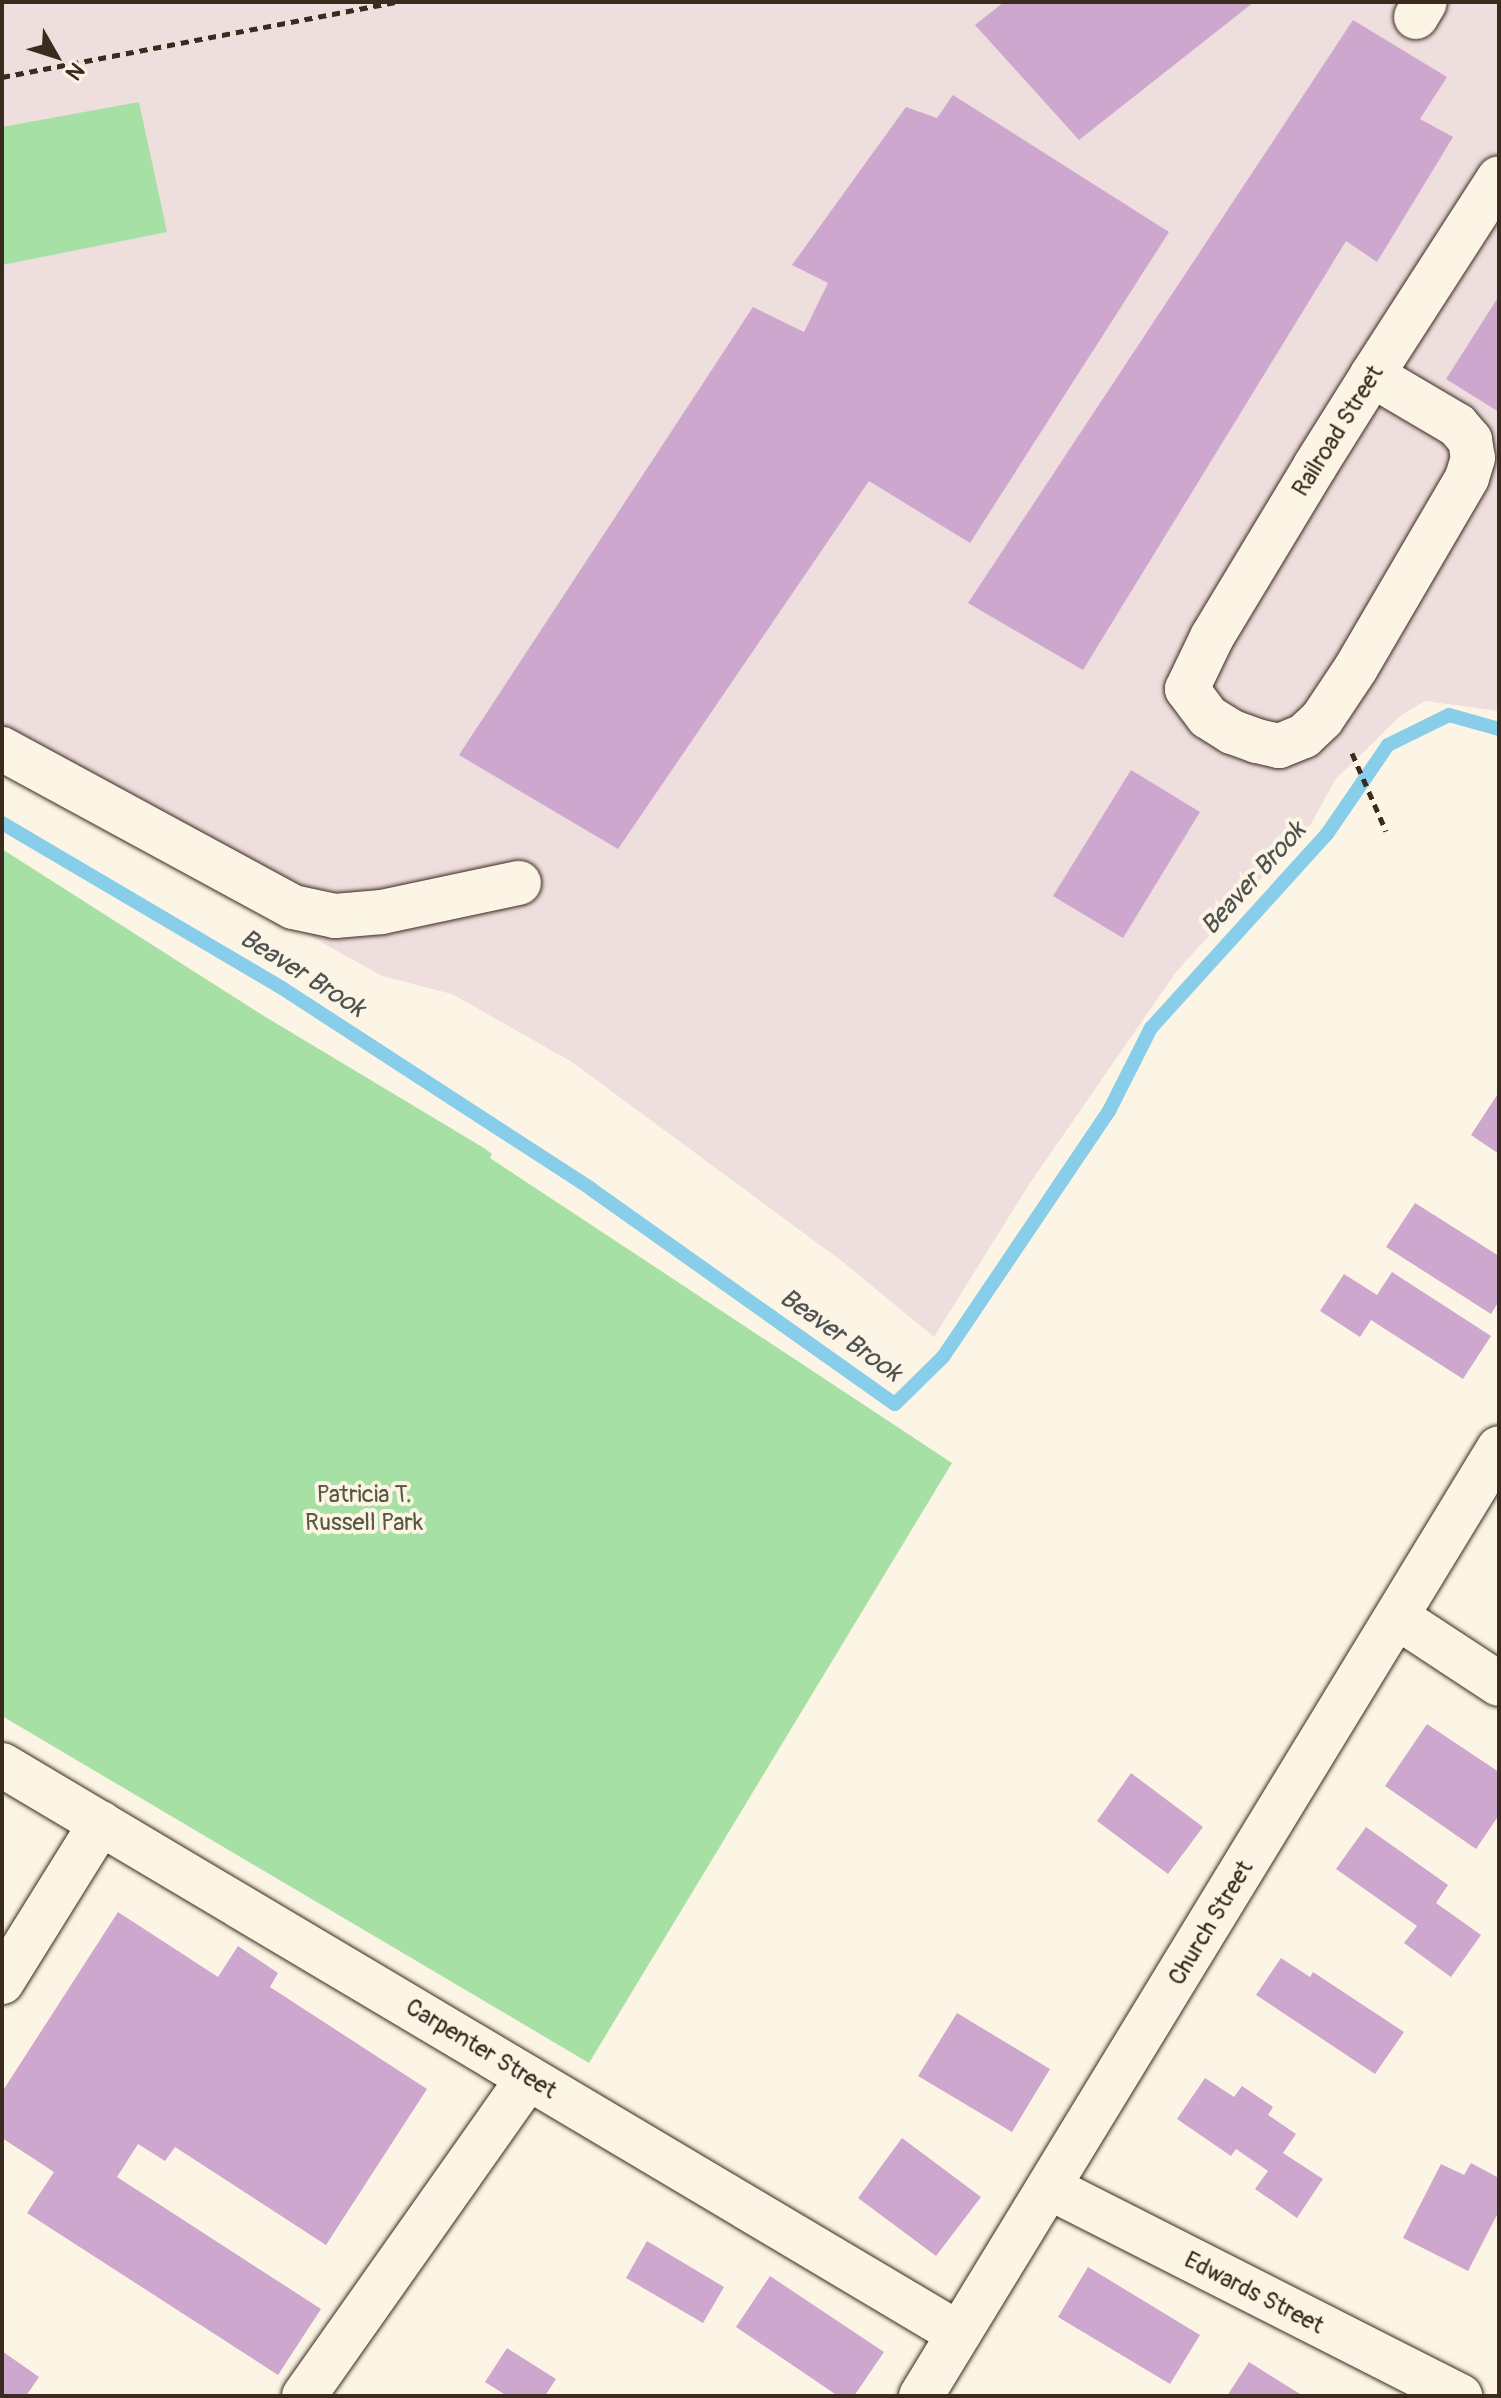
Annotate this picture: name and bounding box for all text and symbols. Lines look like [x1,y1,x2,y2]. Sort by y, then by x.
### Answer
north arrow [16,16,96,96]
text: N [59,57,90,86]
street label: Railroad Street [1286,360,1390,502]
water label: Beaver Brook [1195,816,1313,942]
water label: Beaver Brook [234,923,370,1025]
water label: Beaver Brook [773,1283,907,1389]
park label: Patricia T. Russell Park [305,1481,423,1537]
street label: Church Street [1162,1855,1260,1991]
street label: Carpenter Street [400,1993,562,2105]
street label: Edwards Street [1180,2246,1328,2340]

